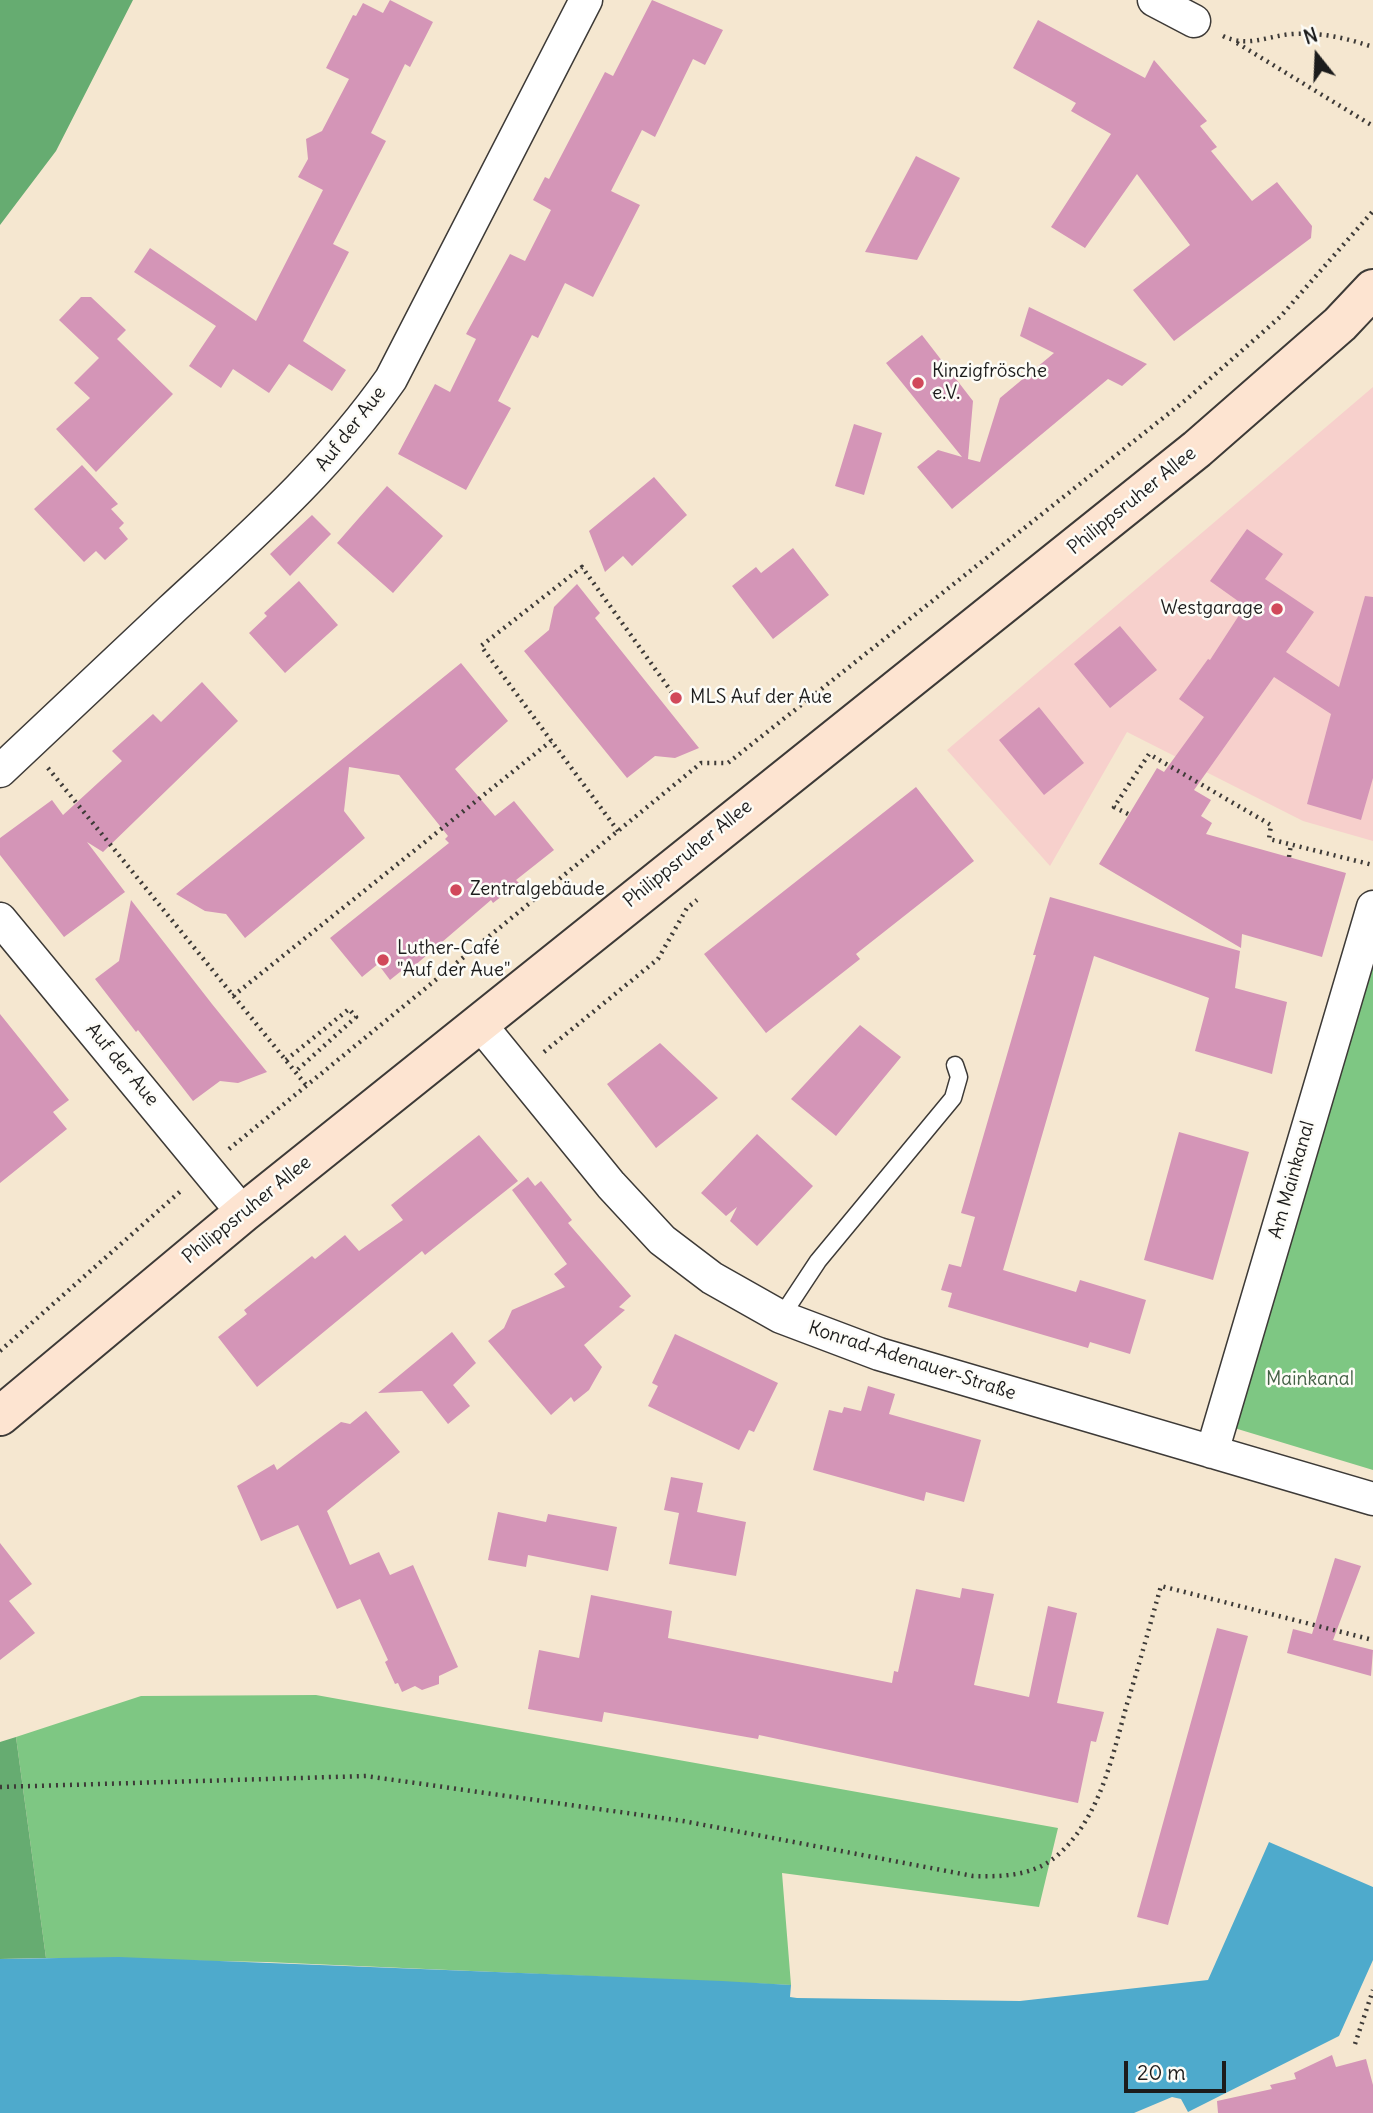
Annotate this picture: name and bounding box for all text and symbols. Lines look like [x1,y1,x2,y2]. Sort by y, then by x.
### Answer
north arrow [1282,21,1352,91]
text: N [1301,23,1320,49]
place label: Kinzigfrösche e.V. [932,361,1047,405]
marker: Kinzigfrösche e.V. [910,375,926,391]
street label: Auf der Aue [311,382,391,476]
street label: Philippsruher Allee [1063,442,1201,560]
place label: Westgarage [1161,598,1263,620]
marker: Westgarage [1269,601,1285,617]
place label: MLS Auf der Aue [690,687,832,709]
marker: MLS Auf der Aue [668,690,684,706]
street label: Philippsruher Allee [619,795,757,913]
place label: Zentralgebäude [470,879,605,901]
marker: Zentralgebäude [448,882,464,898]
place label: Luther-Café "Auf der Aue" [397,938,510,982]
marker: Luther-Café "Auf der Aue" [375,952,391,968]
street label: Auf der Aue [81,1019,163,1111]
street label: Am Mainkanal [1264,1119,1320,1241]
street label: Philippsruher Allee [178,1151,316,1269]
street label: Konrad-Adenauer-Straße [805,1317,1019,1405]
park label: Mainkanal [1266,1369,1354,1391]
scale bar [1128,2046,1230,2090]
text: 20 m [1137,2059,1186,2086]

